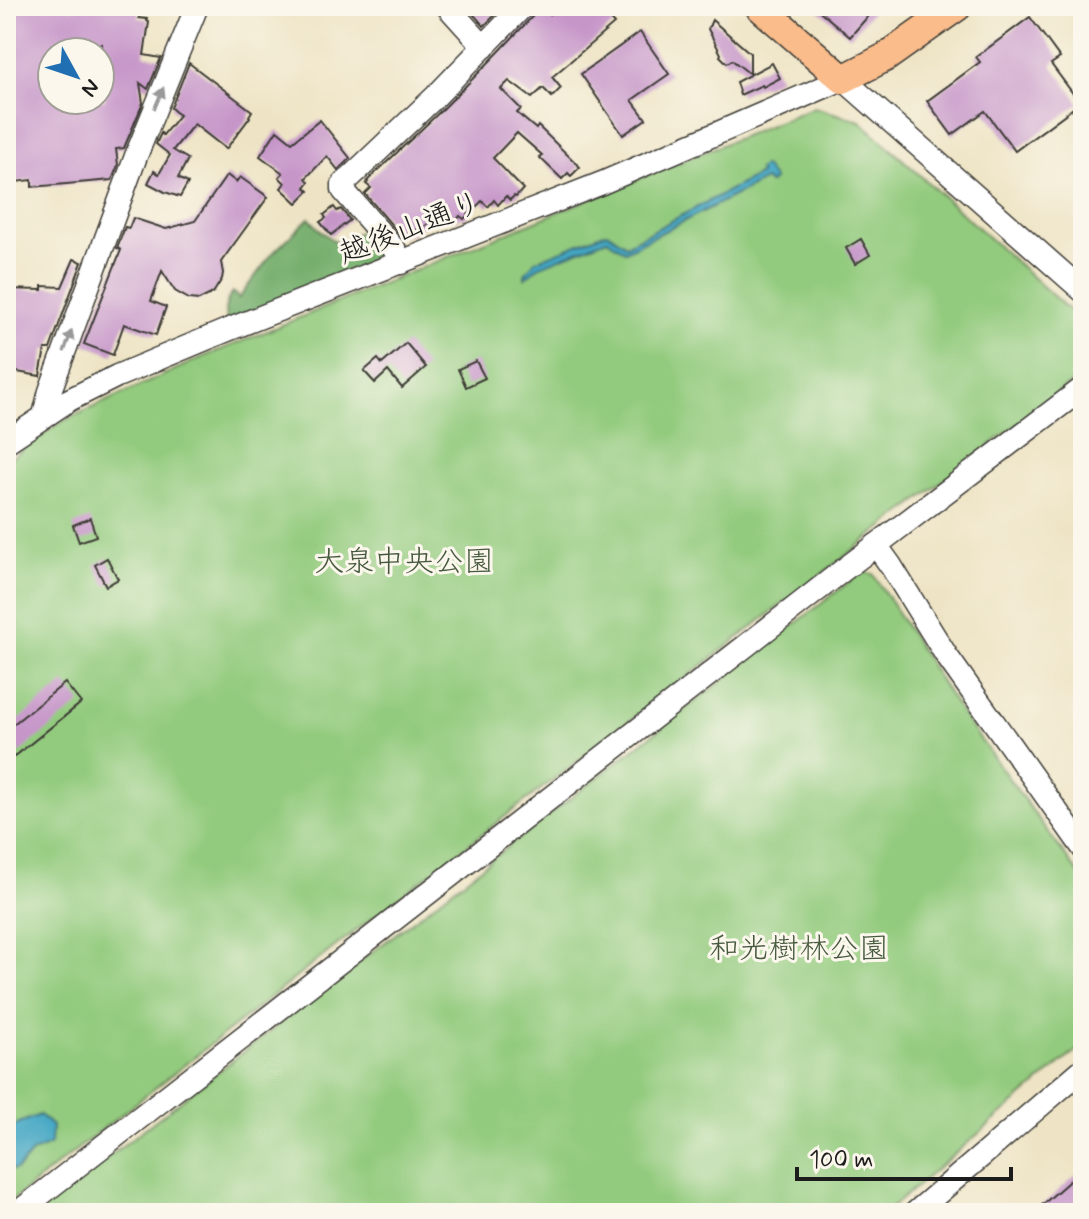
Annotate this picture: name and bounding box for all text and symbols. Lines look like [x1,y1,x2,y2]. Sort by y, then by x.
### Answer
north arrow [36,36,116,116]
text: N [74,73,105,102]
one-way arrow [152,86,165,109]
street label: 越後山通り [334,183,488,273]
one-way arrow [62,329,75,353]
park label: 大泉中央公園 [314,543,494,582]
park label: 和光樹林公園 [709,930,889,969]
scale bar [797,1131,1011,1181]
text: 100 m [809,1145,873,1176]

